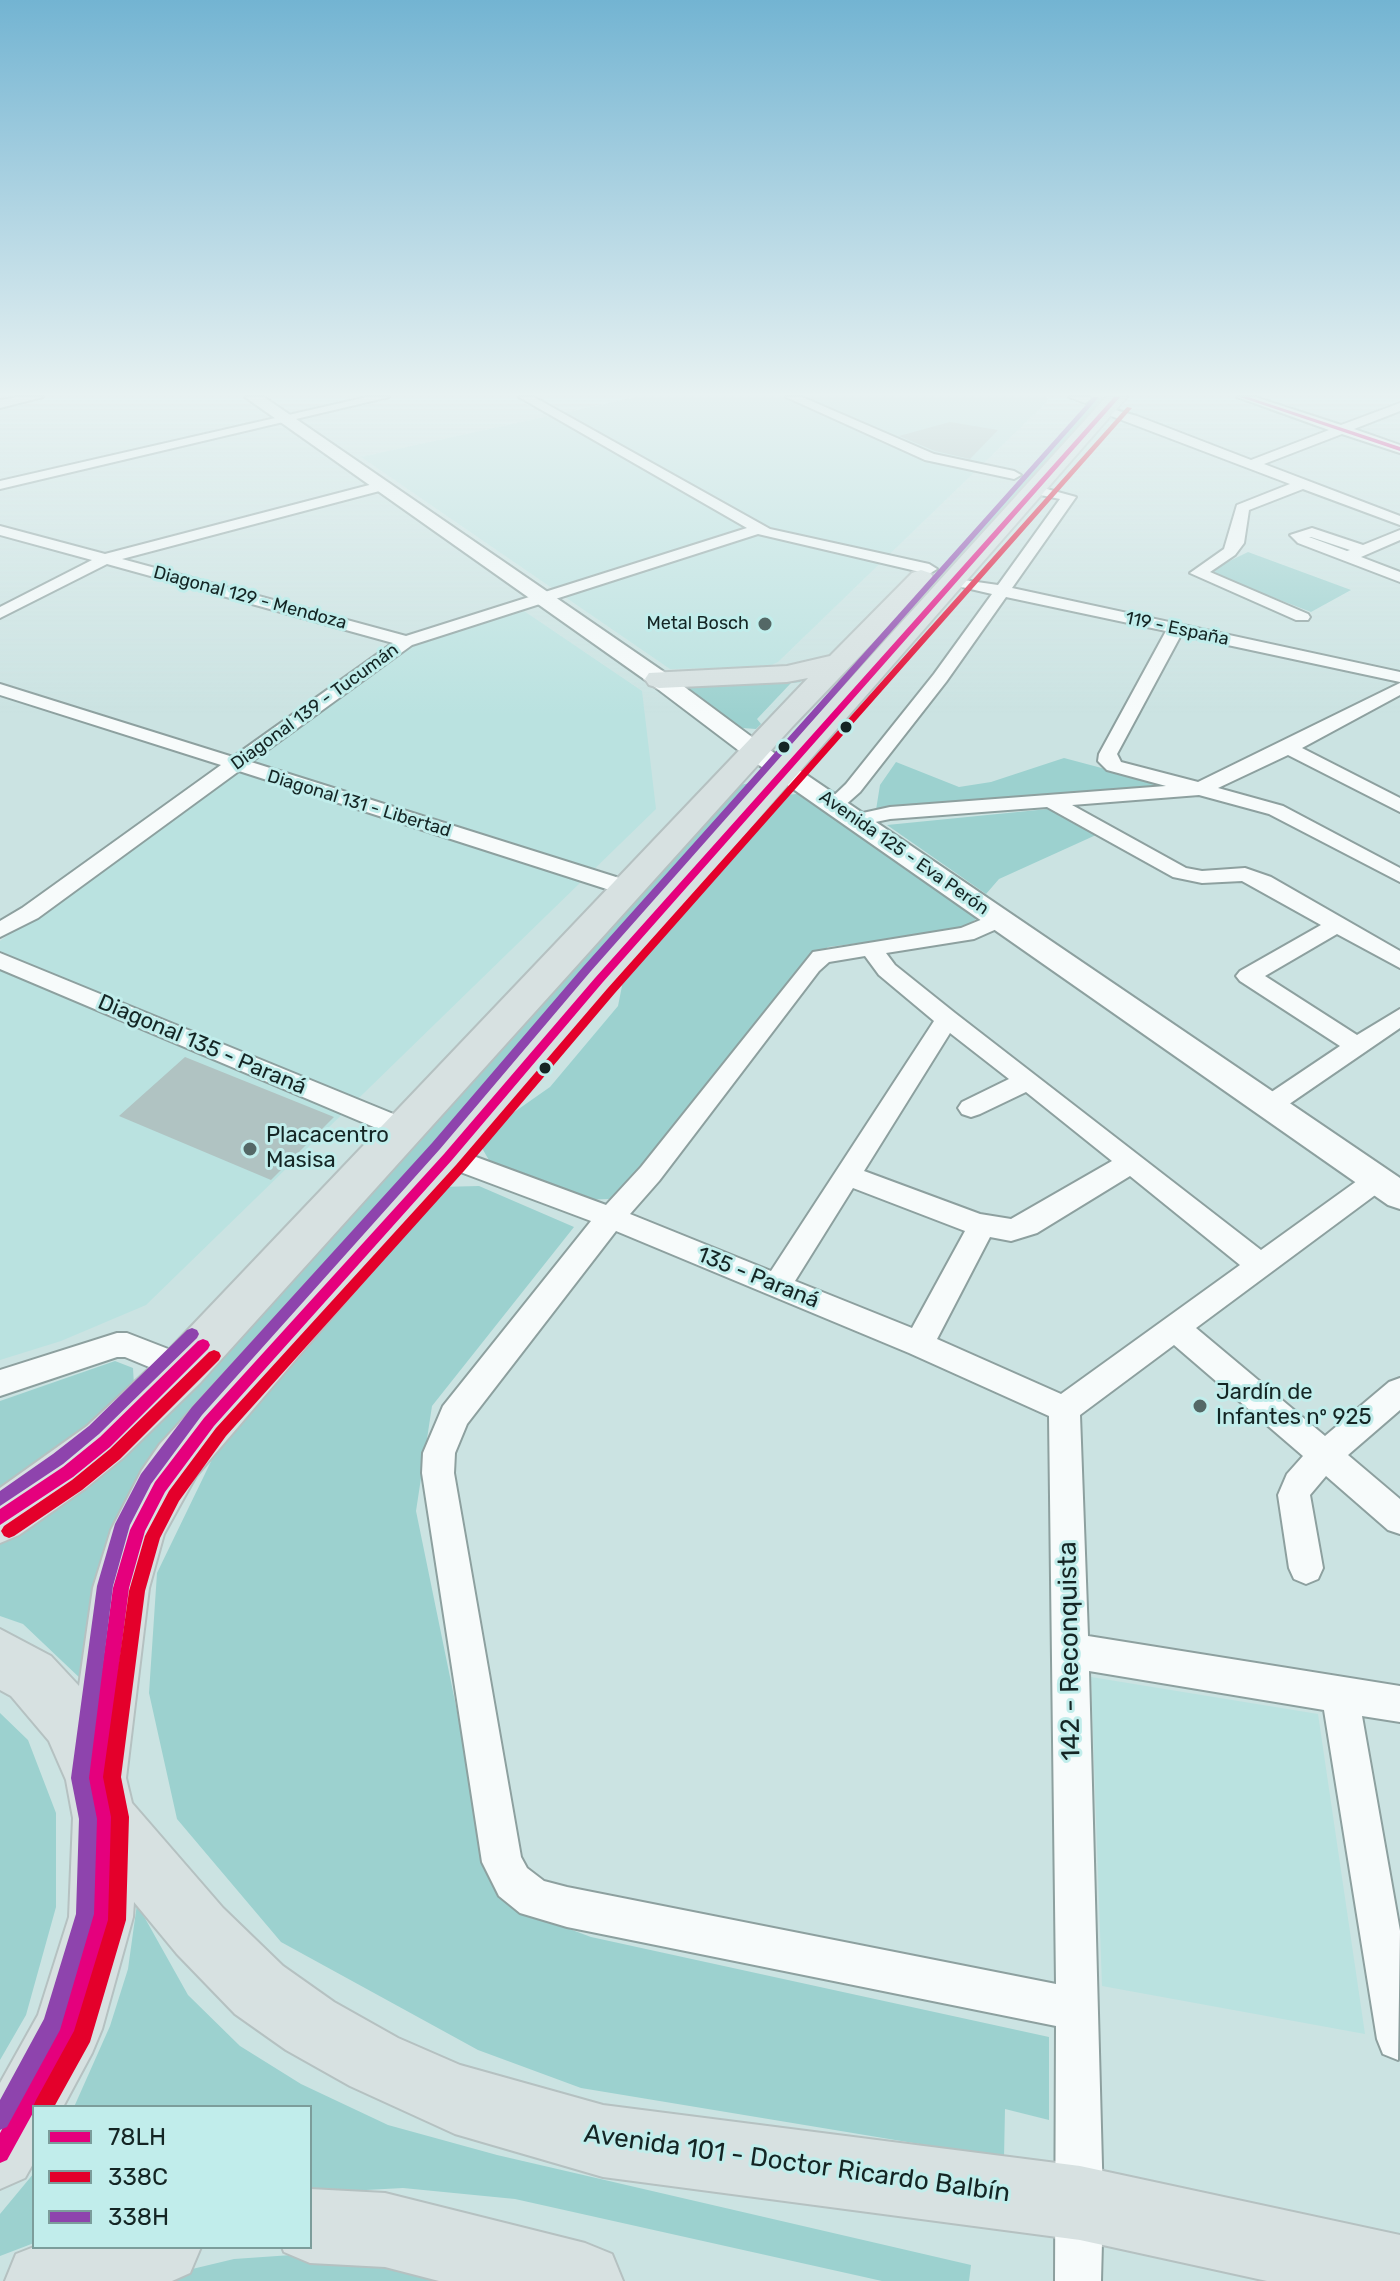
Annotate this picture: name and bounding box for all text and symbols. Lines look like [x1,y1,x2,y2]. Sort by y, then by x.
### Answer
street label: Diagonal 129 - Mendoza [151,562,349,634]
street label: 119 - España [1123,607,1231,651]
place label: Metal Bosch [646,613,749,635]
marker: Metal Bosch [756,615,774,633]
street label: Diagonal 139 - Tucumán [227,639,403,775]
unlabelled marker [838,719,854,735]
unlabelled marker [776,739,792,755]
street label: Diagonal 131 - Libertad [265,766,453,842]
street label: Avenida 125 - Eva Perón [815,786,993,920]
street label: Diagonal 135 - Paraná [94,989,310,1101]
unlabelled marker [537,1060,553,1076]
place label: Placacentro Masisa [266,1123,389,1174]
marker: Placacentro Masisa [241,1140,259,1158]
street label: 135 - Paraná [693,1242,823,1314]
place label: Jardín de Infantes nº 925 [1216,1380,1372,1432]
marker: Jardín de Infantes nº 925 [1191,1397,1209,1415]
street label: 142 - Reconquista [1052,1541,1088,1761]
legend [32,2105,312,2249]
street label: Avenida 101 - Doctor Ricardo Balbín [582,2119,1012,2209]
text: 78LH [108,2123,166,2151]
text: 338C [108,2163,168,2191]
text: 338H [108,2203,169,2231]

